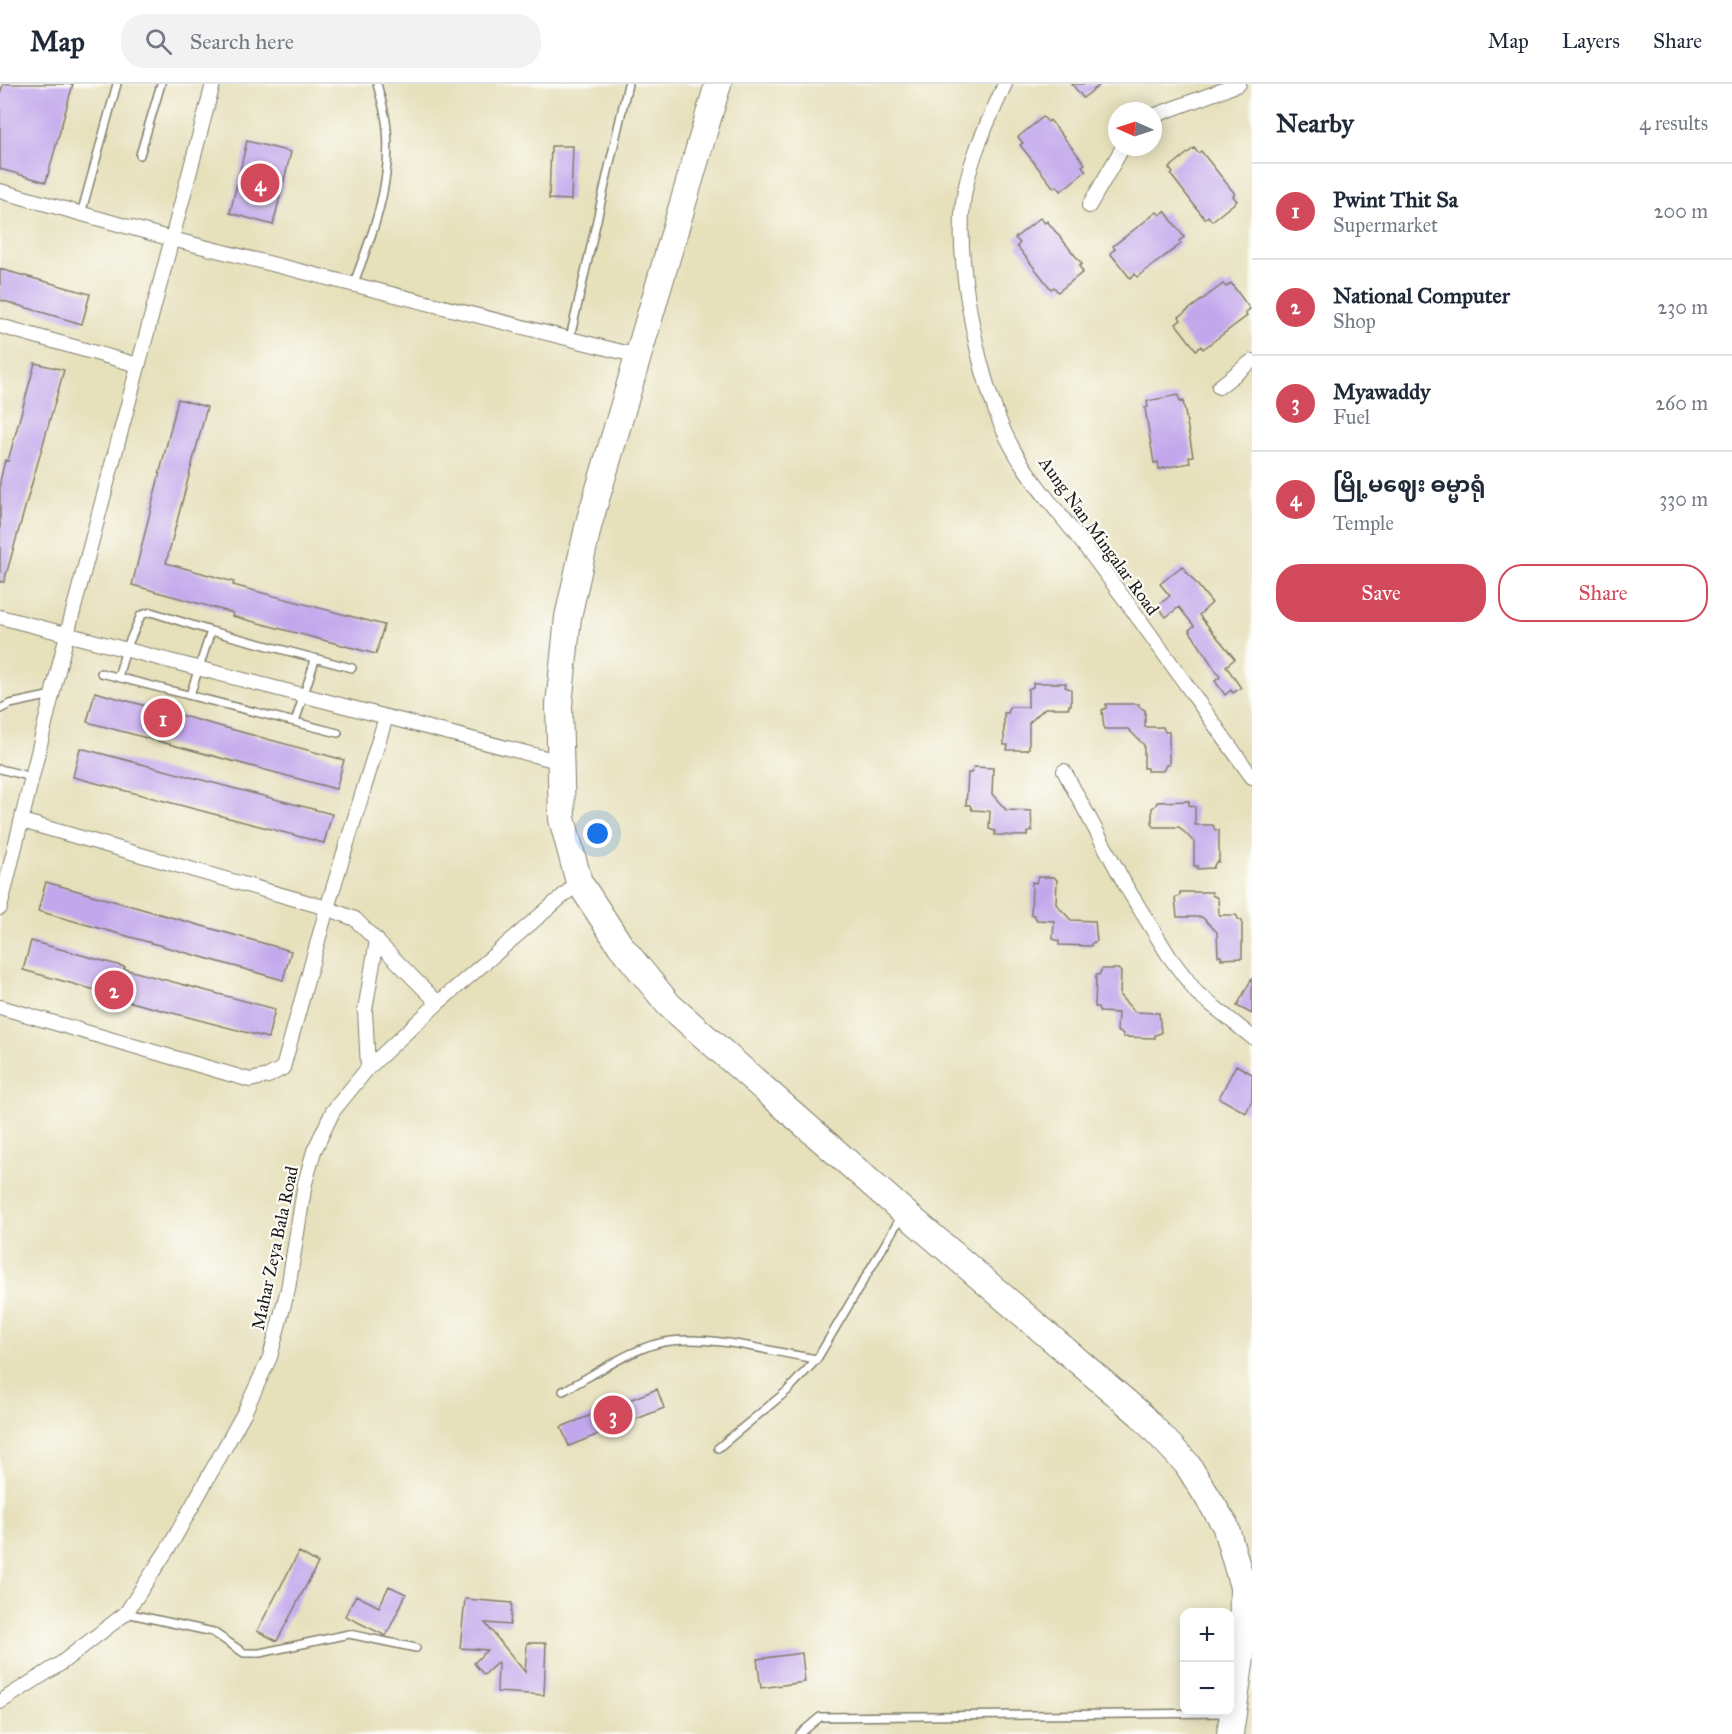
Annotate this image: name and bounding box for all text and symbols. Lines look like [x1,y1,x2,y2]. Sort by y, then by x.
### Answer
search box [121,14,541,68]
text: Map [30,24,85,59]
icon: search [142,25,175,58]
text: Search here [190,28,294,55]
text: Map [1488,28,1529,54]
text: Layers [1562,28,1620,54]
text: Share [1653,28,1702,54]
north arrow [1108,102,1162,156]
text: Nearby [1276,107,1354,139]
text: 4 results [1639,111,1708,135]
pin: 4 [240,160,280,206]
text: Pwint Thit Sa [1333,186,1458,213]
text: 1 [1292,199,1299,223]
text: 200 m [1654,199,1708,223]
text: Supermarket [1333,213,1438,237]
text: National Computer [1333,282,1510,309]
text: 2 [1291,295,1300,319]
text: 230 m [1657,295,1708,319]
text: Shop [1333,309,1376,333]
text: Myawaddy [1333,378,1430,405]
text: 3 [1292,391,1300,415]
text: 260 m [1655,391,1708,415]
text: Fuel [1333,405,1370,429]
street label: Aung Nan Mingalar Road [1033,452,1164,620]
text: မြို့မဈေး ဓမ္မာရုံ [1333,471,1486,498]
text: 4 [1290,487,1301,511]
text: 330 m [1659,487,1708,511]
text: Temple [1333,511,1394,535]
button: Save [1276,564,1486,622]
button: Share [1498,564,1708,622]
pin: 1 [144,696,182,740]
your location [583,819,612,848]
pin: 2 [94,968,134,1012]
street label: Mahar Zeya Bala Road [247,1164,303,1332]
pin: 3 [594,1392,632,1438]
map controls [1180,1608,1234,1716]
button: + [1180,1608,1234,1662]
button: − [1180,1662,1234,1716]

